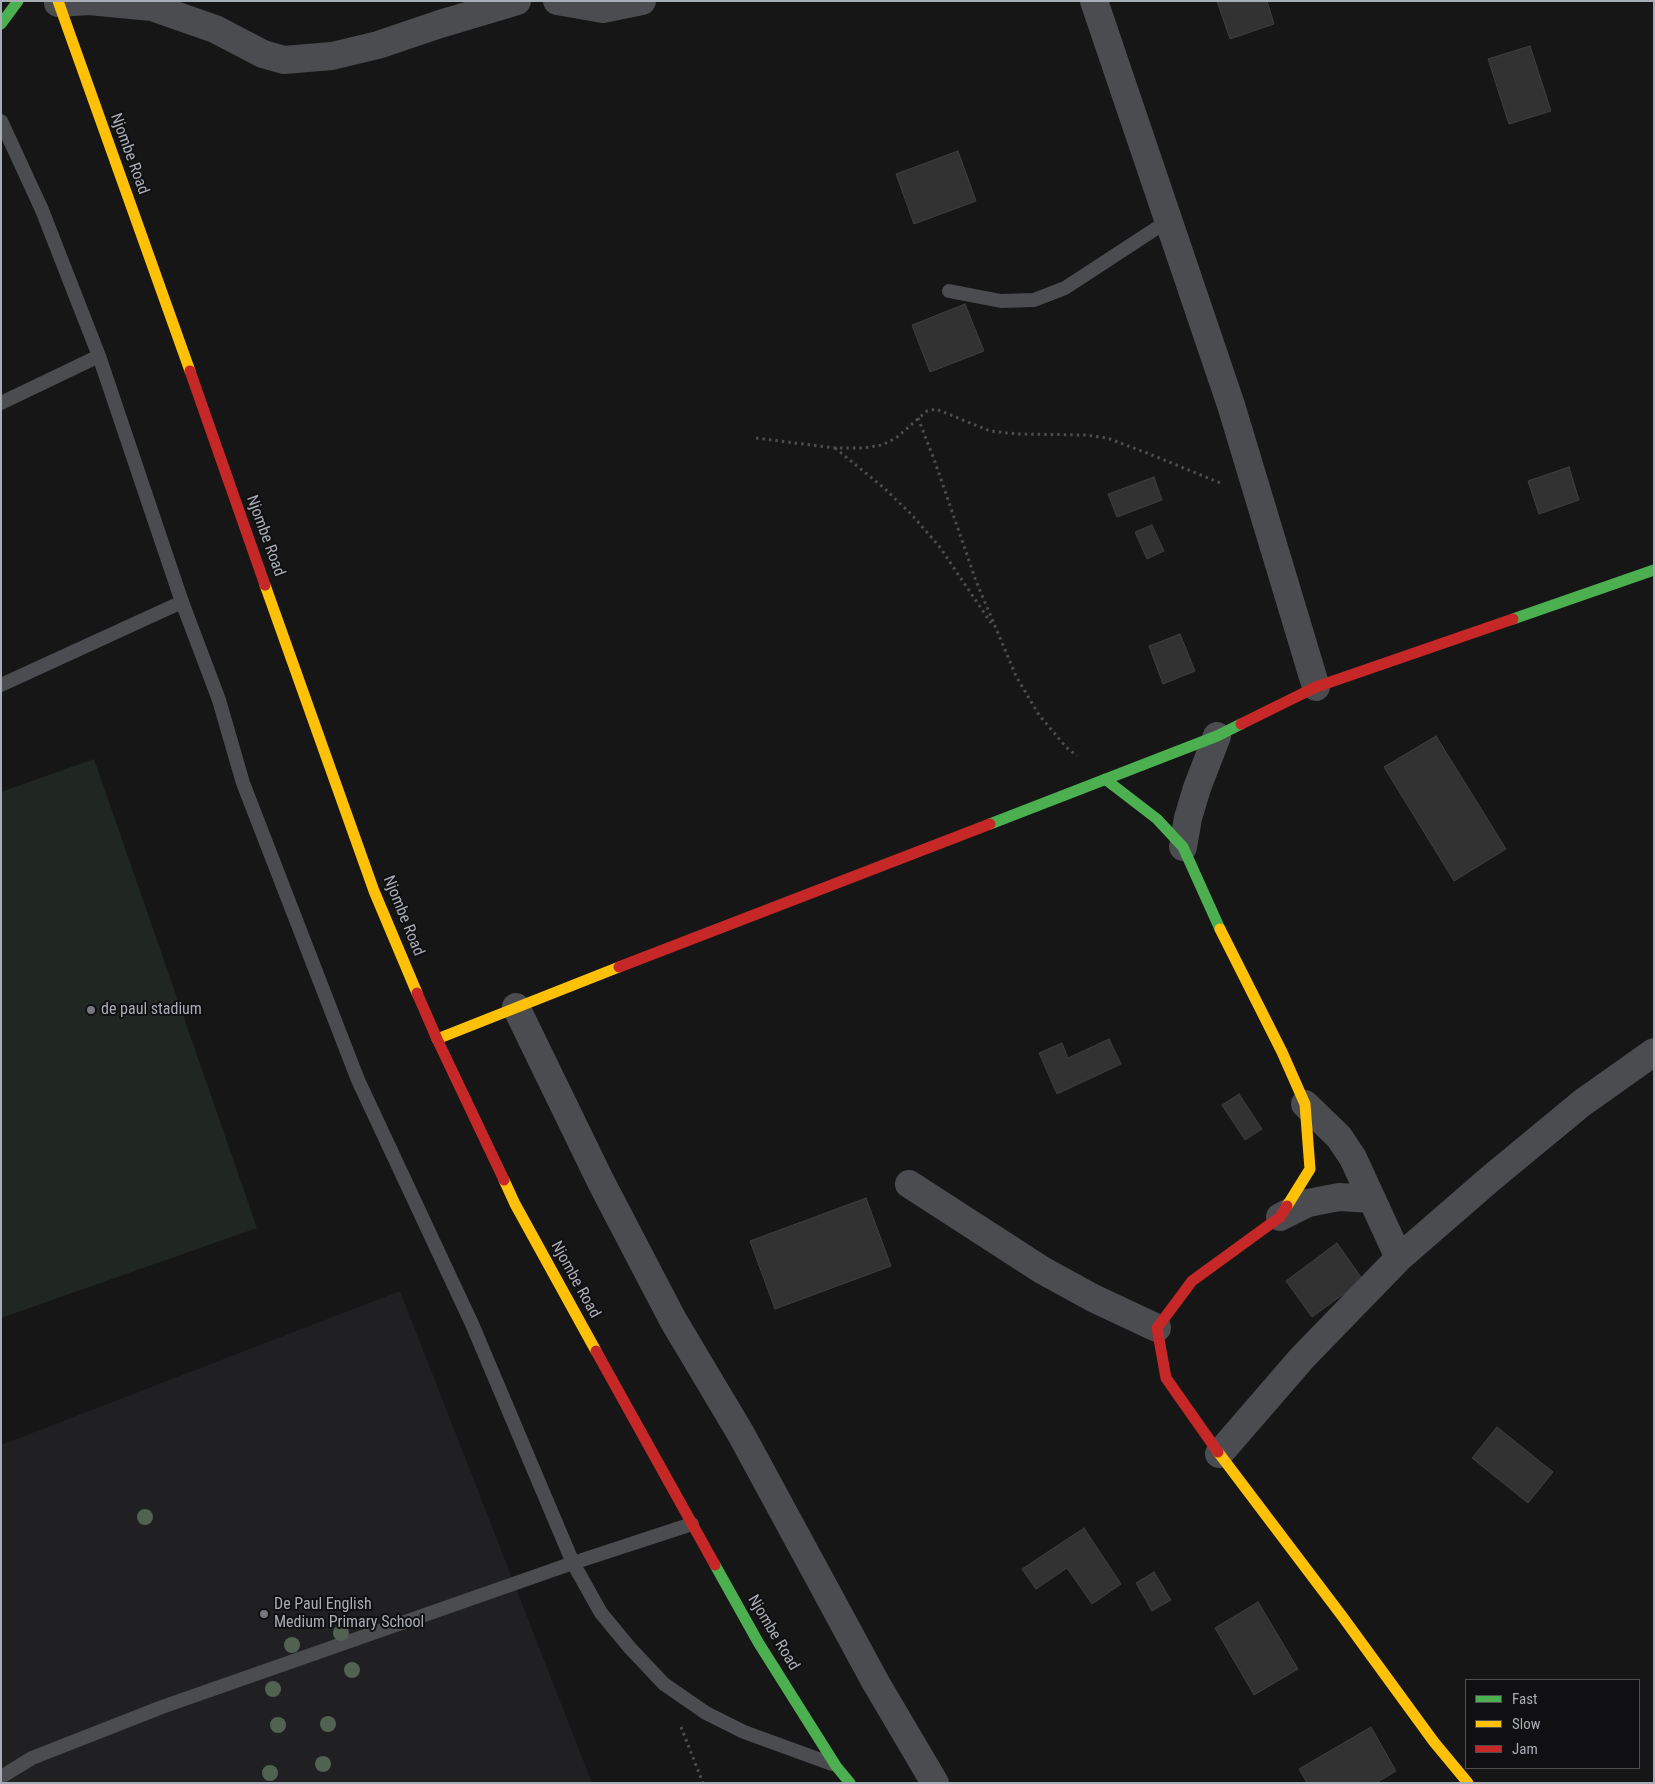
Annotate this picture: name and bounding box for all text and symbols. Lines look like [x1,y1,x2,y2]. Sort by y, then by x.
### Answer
street label: Njombe Road [105,111,153,197]
street label: Njombe Road [241,493,289,579]
street label: Njombe Road [378,873,428,959]
place label: de paul stadium [101,1000,202,1020]
marker: de paul stadium [85,1004,97,1016]
street label: Njombe Road [546,1238,604,1322]
street label: Njombe Road [743,1592,803,1674]
place label: De Paul English Medium Primary School [274,1595,424,1633]
marker: De Paul English Medium Primary School [258,1608,270,1620]
legend [1465,1679,1640,1769]
text: Fast [1512,1690,1537,1708]
text: Slow [1512,1715,1541,1733]
text: Jam [1512,1740,1538,1758]

